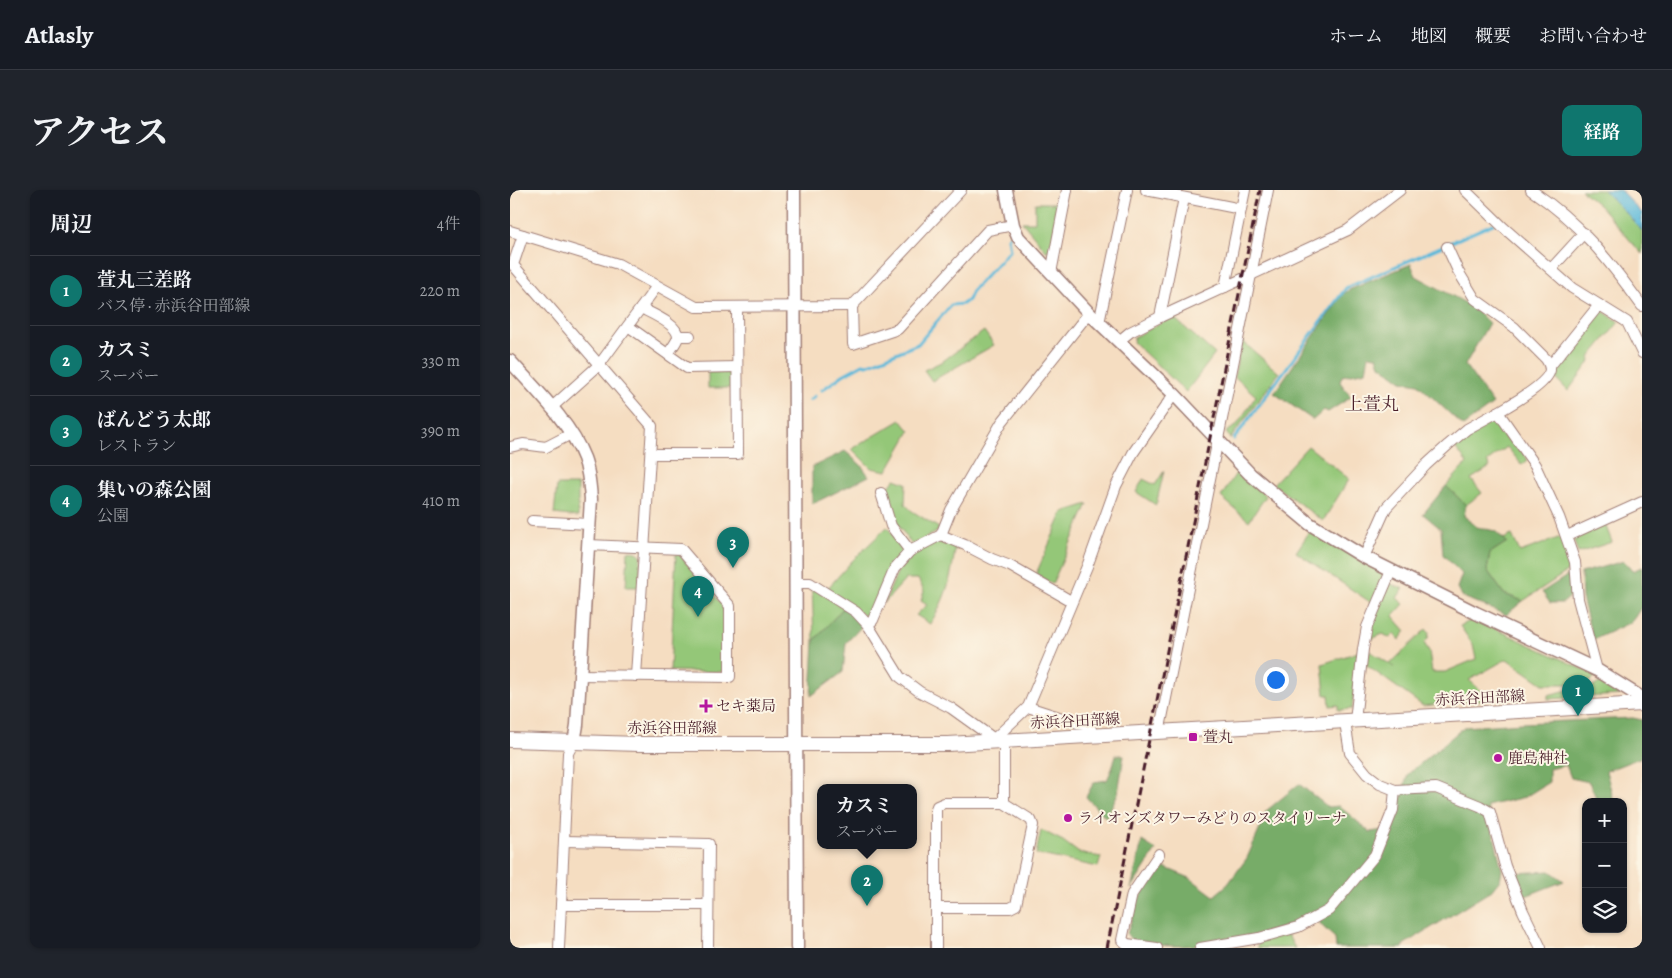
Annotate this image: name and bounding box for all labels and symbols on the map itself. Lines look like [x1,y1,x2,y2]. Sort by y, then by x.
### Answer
district label: 上萱丸 [1345,392,1399,416]
pin: 3 [717,527,749,568]
pin: 4 [682,576,714,617]
your location [1263,667,1289,693]
pin: 1 [1562,675,1594,716]
street label: 赤浜谷田部線 [1435,686,1525,710]
place label: セキ薬局 [716,696,776,716]
marker: セキ薬局 [700,700,712,712]
street label: 赤浜谷田部線 [1030,709,1120,733]
street label: 赤浜谷田部線 [627,718,717,738]
place label: 萱丸 [1203,727,1233,747]
marker: 萱丸 [1187,731,1199,743]
place label: 鹿島神社 [1508,748,1568,768]
marker: 鹿島神社 [1492,752,1504,764]
place label: ライオンズタワーみどりのスタイリーナ [1078,808,1346,828]
marker: ライオンズタワーみどりのスタイリーナ [1062,812,1074,824]
pin: 2 [851,865,883,906]

